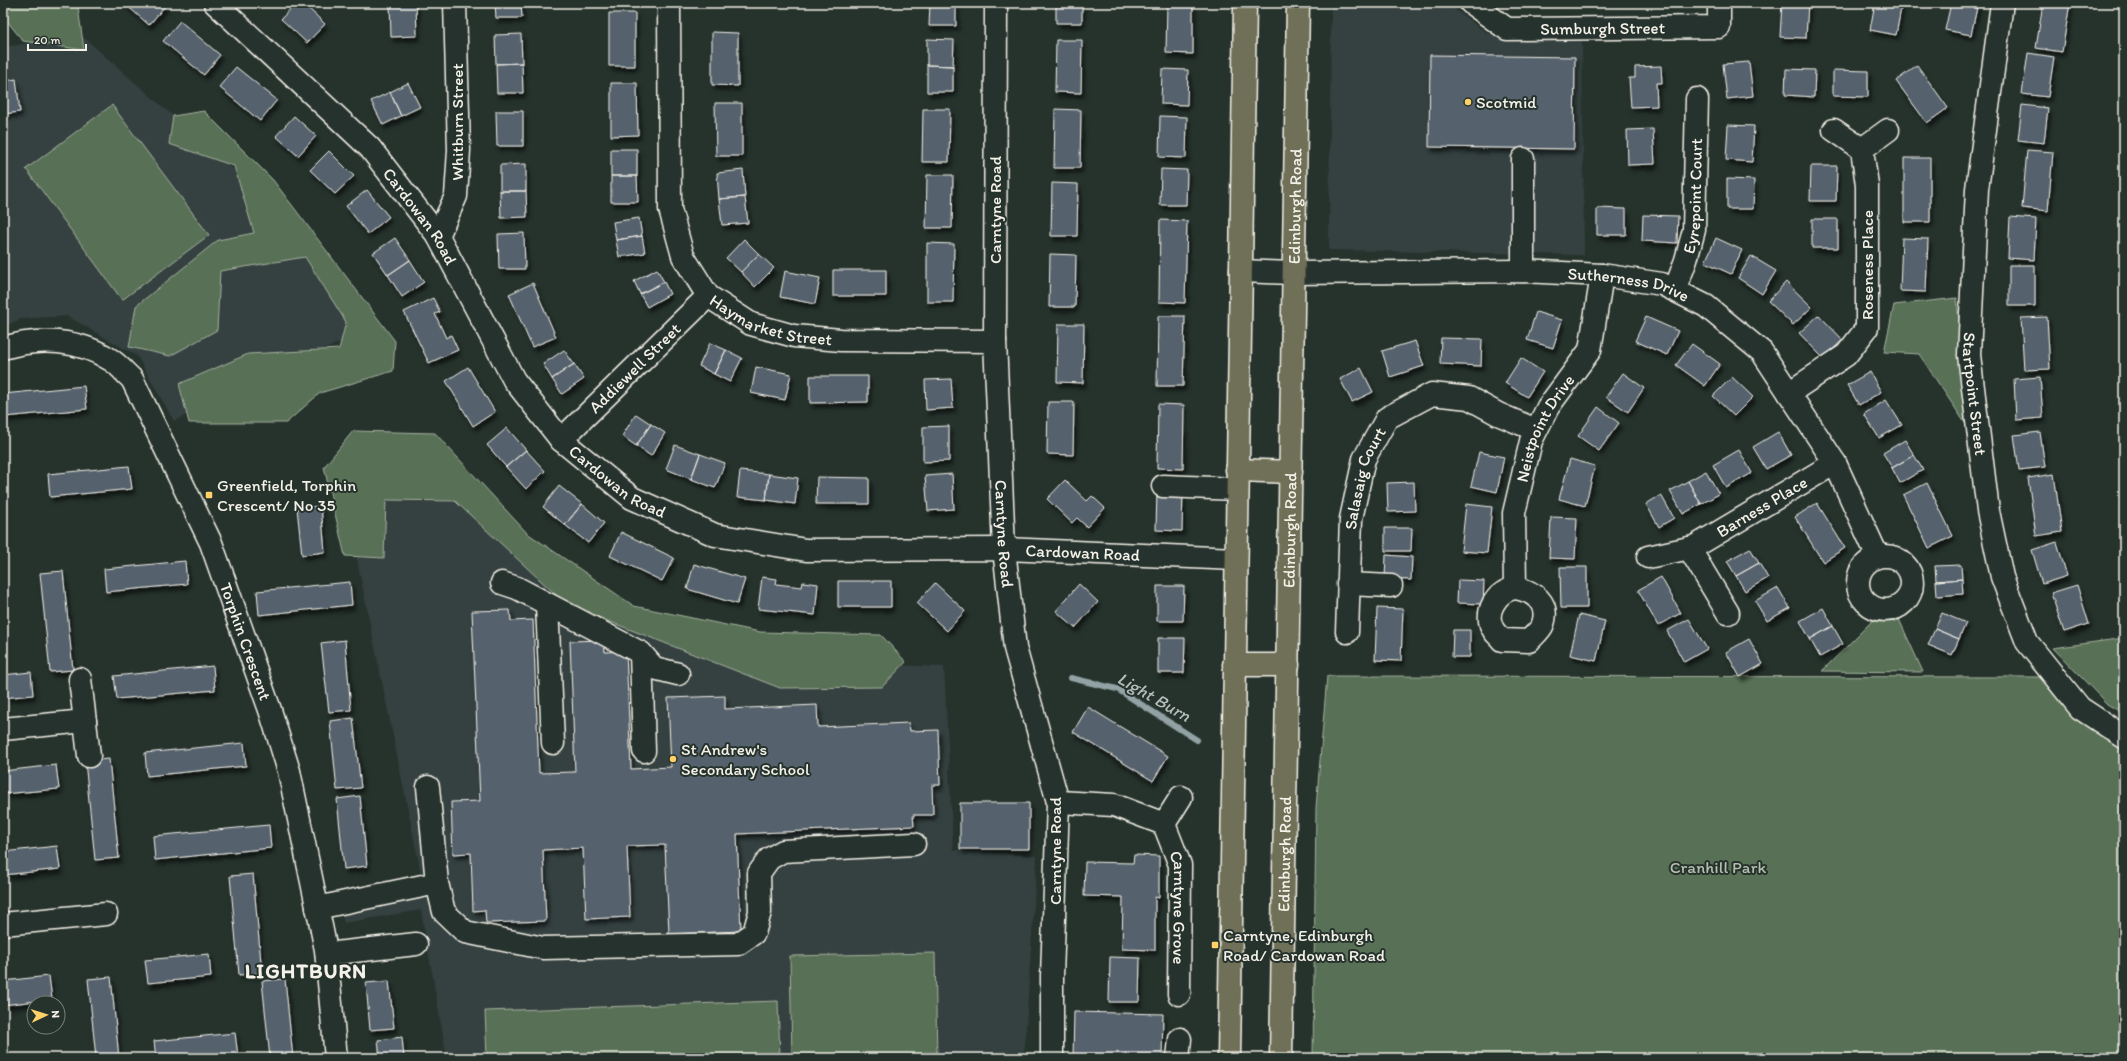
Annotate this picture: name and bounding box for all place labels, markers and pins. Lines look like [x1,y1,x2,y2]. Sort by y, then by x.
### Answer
place label: Scotmid [1476,92,1537,112]
marker: Scotmid [1463,97,1473,107]
place label: Greenfield, Torphin Crescent/ No 35 [217,475,356,515]
marker: Greenfield, Torphin Crescent/ No 35 [204,490,214,500]
place label: St Andrew's Secondary School [681,739,810,779]
marker: St Andrew's Secondary School [668,754,678,764]
place label: Carntyne, Edinburgh Road/ Cardowan Road [1223,925,1385,965]
marker: Carntyne, Edinburgh Road/ Cardowan Road [1210,940,1220,950]

